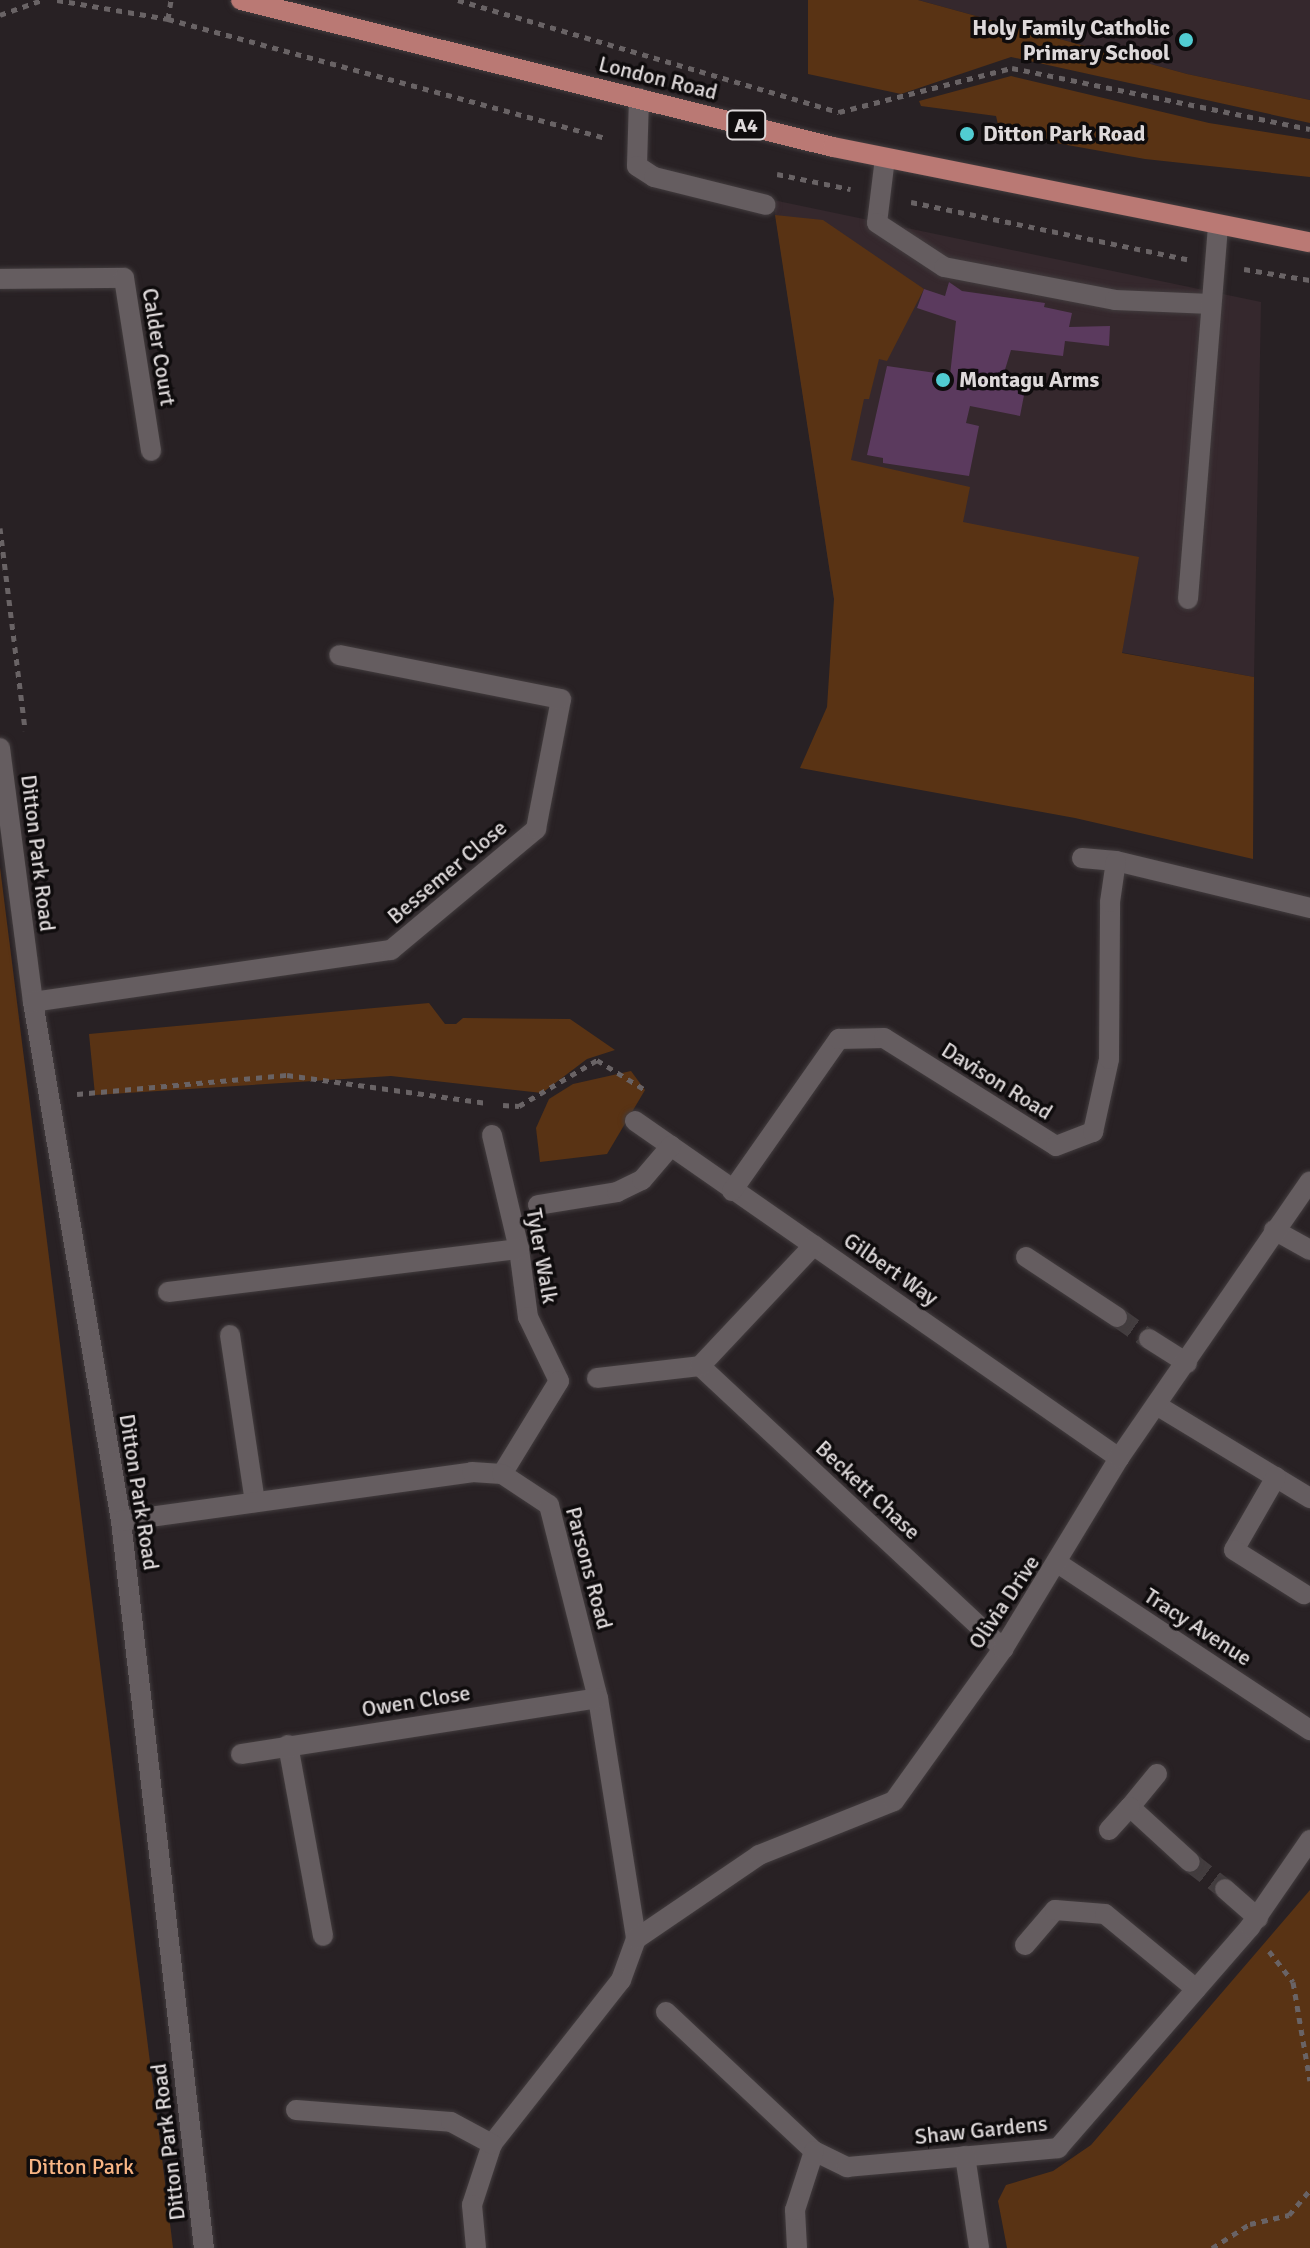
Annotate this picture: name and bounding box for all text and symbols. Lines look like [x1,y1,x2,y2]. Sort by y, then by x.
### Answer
place label: Holy Family Catholic Primary School [972,14,1170,66]
marker: Holy Family Catholic Primary School [1177,31,1195,49]
street label: London Road [596,51,720,105]
road number: A4 [726,109,766,141]
place label: Ditton Park Road [983,121,1145,147]
marker: Ditton Park Road [958,125,976,143]
street label: Calder Court [137,286,181,408]
place label: Montagu Arms [959,367,1099,393]
marker: Montagu Arms [934,371,952,389]
street label: Ditton Park Road [15,773,61,933]
street label: Bessemer Close [382,814,512,930]
street label: Davison Road [937,1037,1057,1125]
street label: Tyler Walk [521,1206,563,1306]
street label: Gilbert Way [839,1227,943,1311]
street label: Ditton Park Road [114,1412,164,1572]
street label: Beckett Chase [810,1435,926,1545]
street label: Parsons Road [560,1504,618,1632]
street label: Olivia Drive [963,1550,1045,1654]
street label: Tracy Avenue [1139,1582,1257,1672]
street label: Owen Close [360,1679,472,1723]
street label: Ditton Park Road [145,2062,191,2222]
street label: Shaw Gardens [913,2110,1049,2150]
park label: Ditton Park [28,2154,134,2180]

